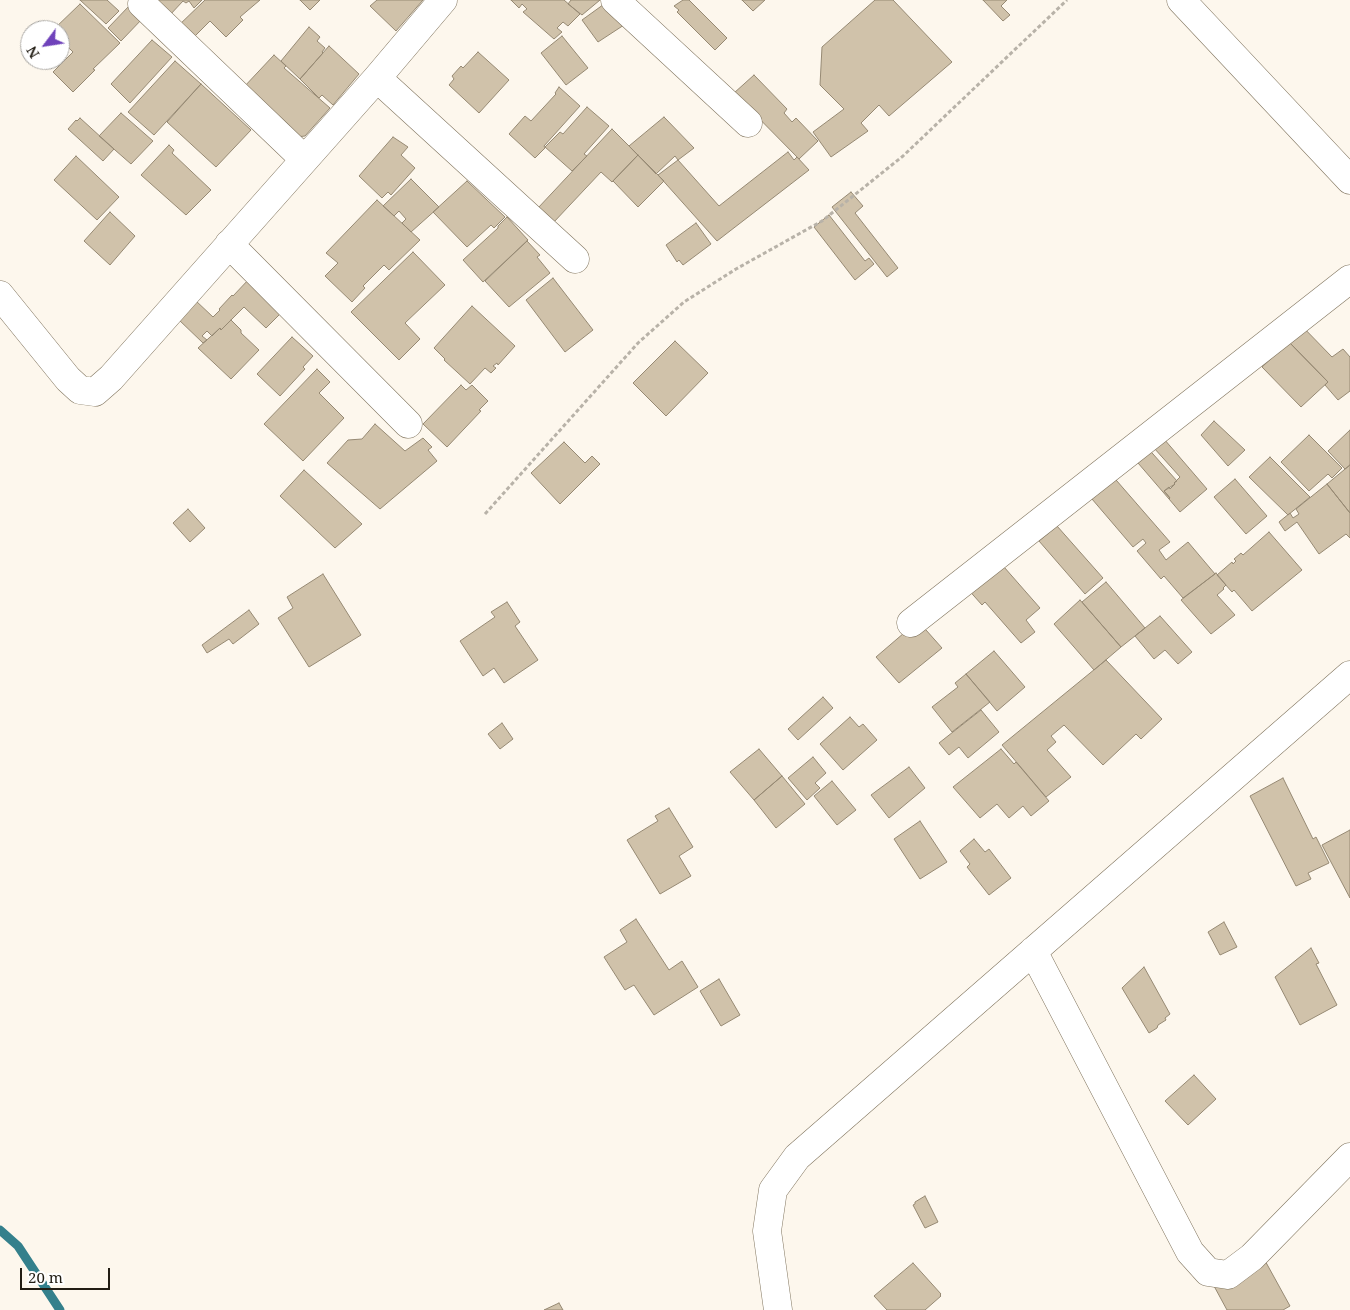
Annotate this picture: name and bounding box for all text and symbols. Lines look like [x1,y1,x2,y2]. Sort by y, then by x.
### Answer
north arrow [20,20,70,70]
text: N [22,43,44,62]
scale bar [22,1258,112,1290]
text: 20 m [28,1267,63,1287]

